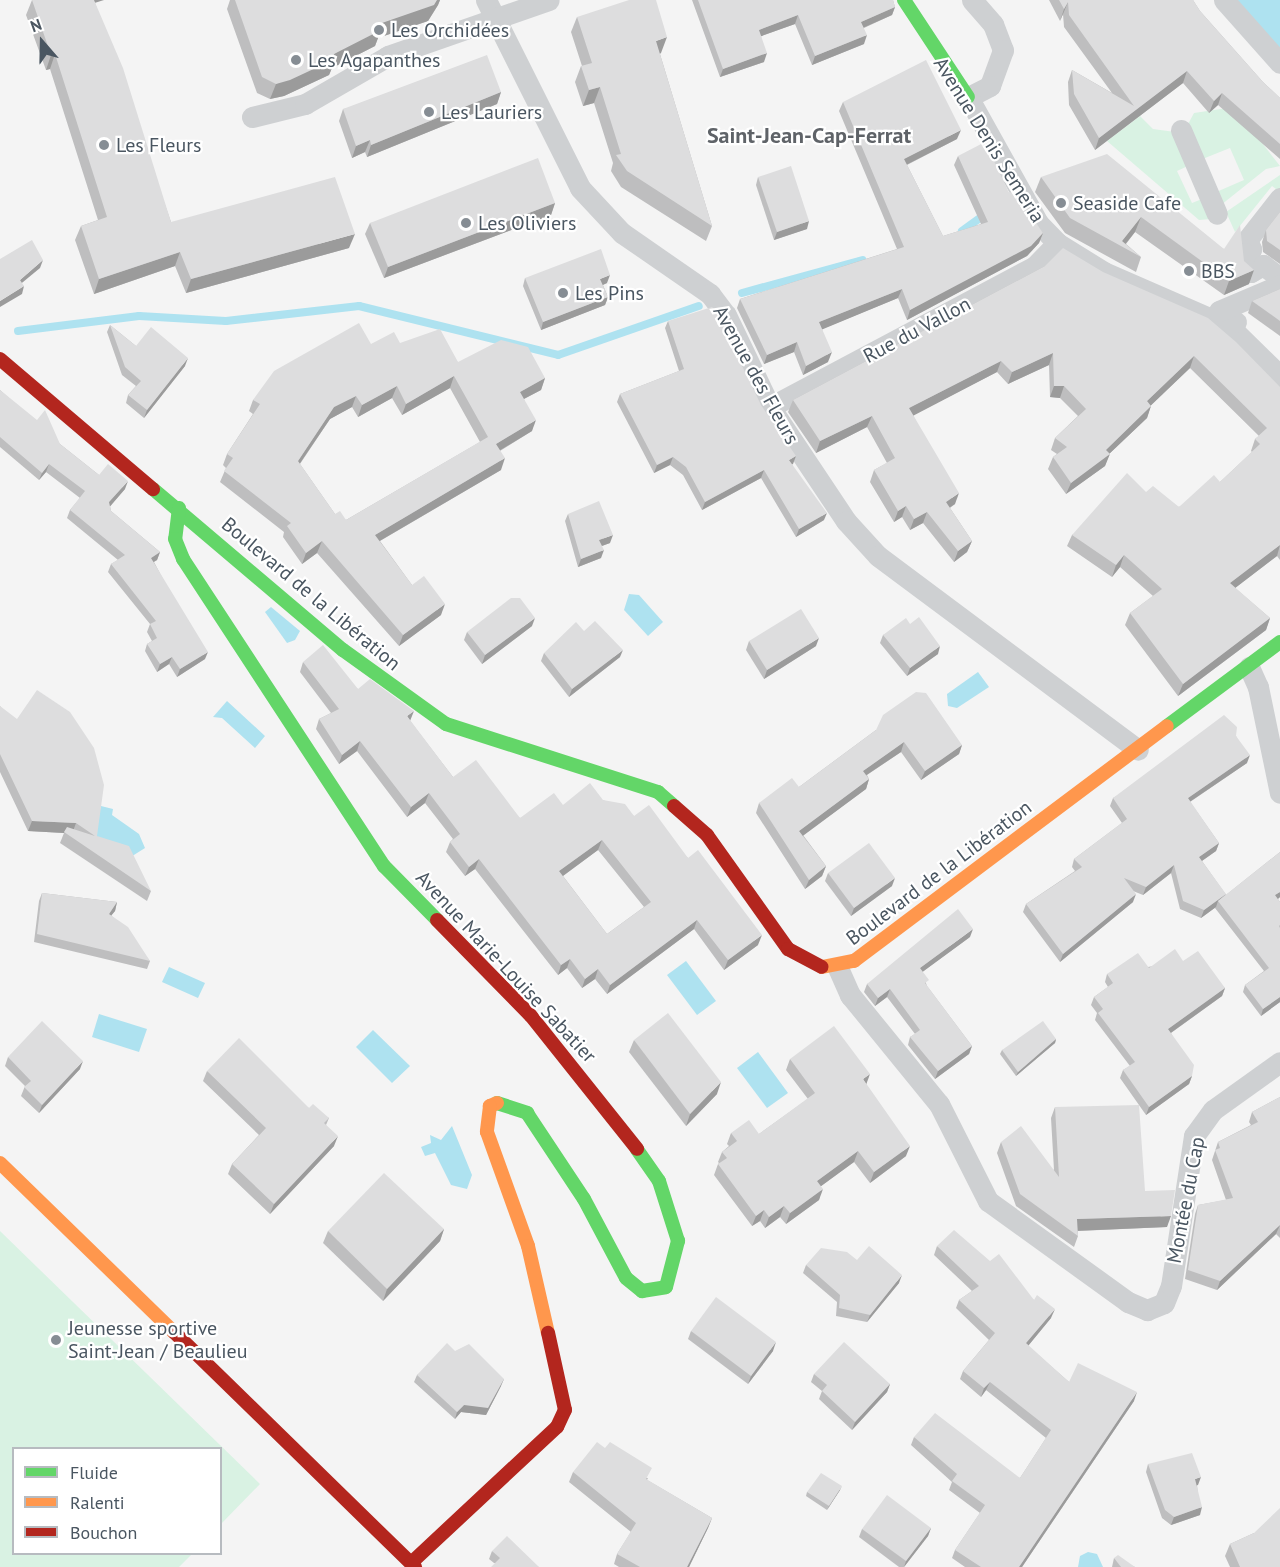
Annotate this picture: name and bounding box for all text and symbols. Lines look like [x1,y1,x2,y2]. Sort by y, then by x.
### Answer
north arrow [12,12,72,72]
text: N [27,14,44,36]
place label: Les Orchidées [391,18,509,42]
marker: Les Orchidées [372,23,386,37]
place label: Les Agapanthes [308,48,441,72]
marker: Les Agapanthes [289,53,303,67]
street label: Avenue Denis Semeria [928,53,1050,227]
place label: Les Lauriers [441,100,542,124]
marker: Les Lauriers [422,105,436,119]
district label: Saint-Jean-Cap-Ferrat [707,123,911,149]
place label: Les Fleurs [116,133,201,157]
marker: Les Fleurs [97,138,111,152]
place label: Seaside Cafe [1073,191,1181,215]
marker: Seaside Cafe [1054,196,1068,210]
place label: Les Oliviers [478,211,576,235]
marker: Les Oliviers [459,216,473,230]
place label: BBS [1201,259,1235,283]
marker: BBS [1182,264,1196,278]
place label: Les Pins [575,281,644,305]
marker: Les Pins [556,286,570,300]
street label: Rue du Vallon [859,292,975,368]
street label: Avenue des Fleurs [708,301,804,449]
street label: Boulevard de la Libération [217,512,405,676]
street label: Boulevard de la Libération [842,795,1036,951]
street label: Avenue Marie-Louise Sabatier [411,866,601,1068]
street label: Montée du Cap [1162,1135,1210,1265]
place label: Jeunesse sportive Saint-Jean / Beaulieu [68,1316,247,1363]
marker: Jeunesse sportive Saint-Jean / Beaulieu [49,1333,63,1347]
legend [12,1447,222,1555]
text: Fluide [70,1461,118,1484]
text: Ralenti [70,1491,125,1514]
text: Bouchon [70,1521,137,1544]

